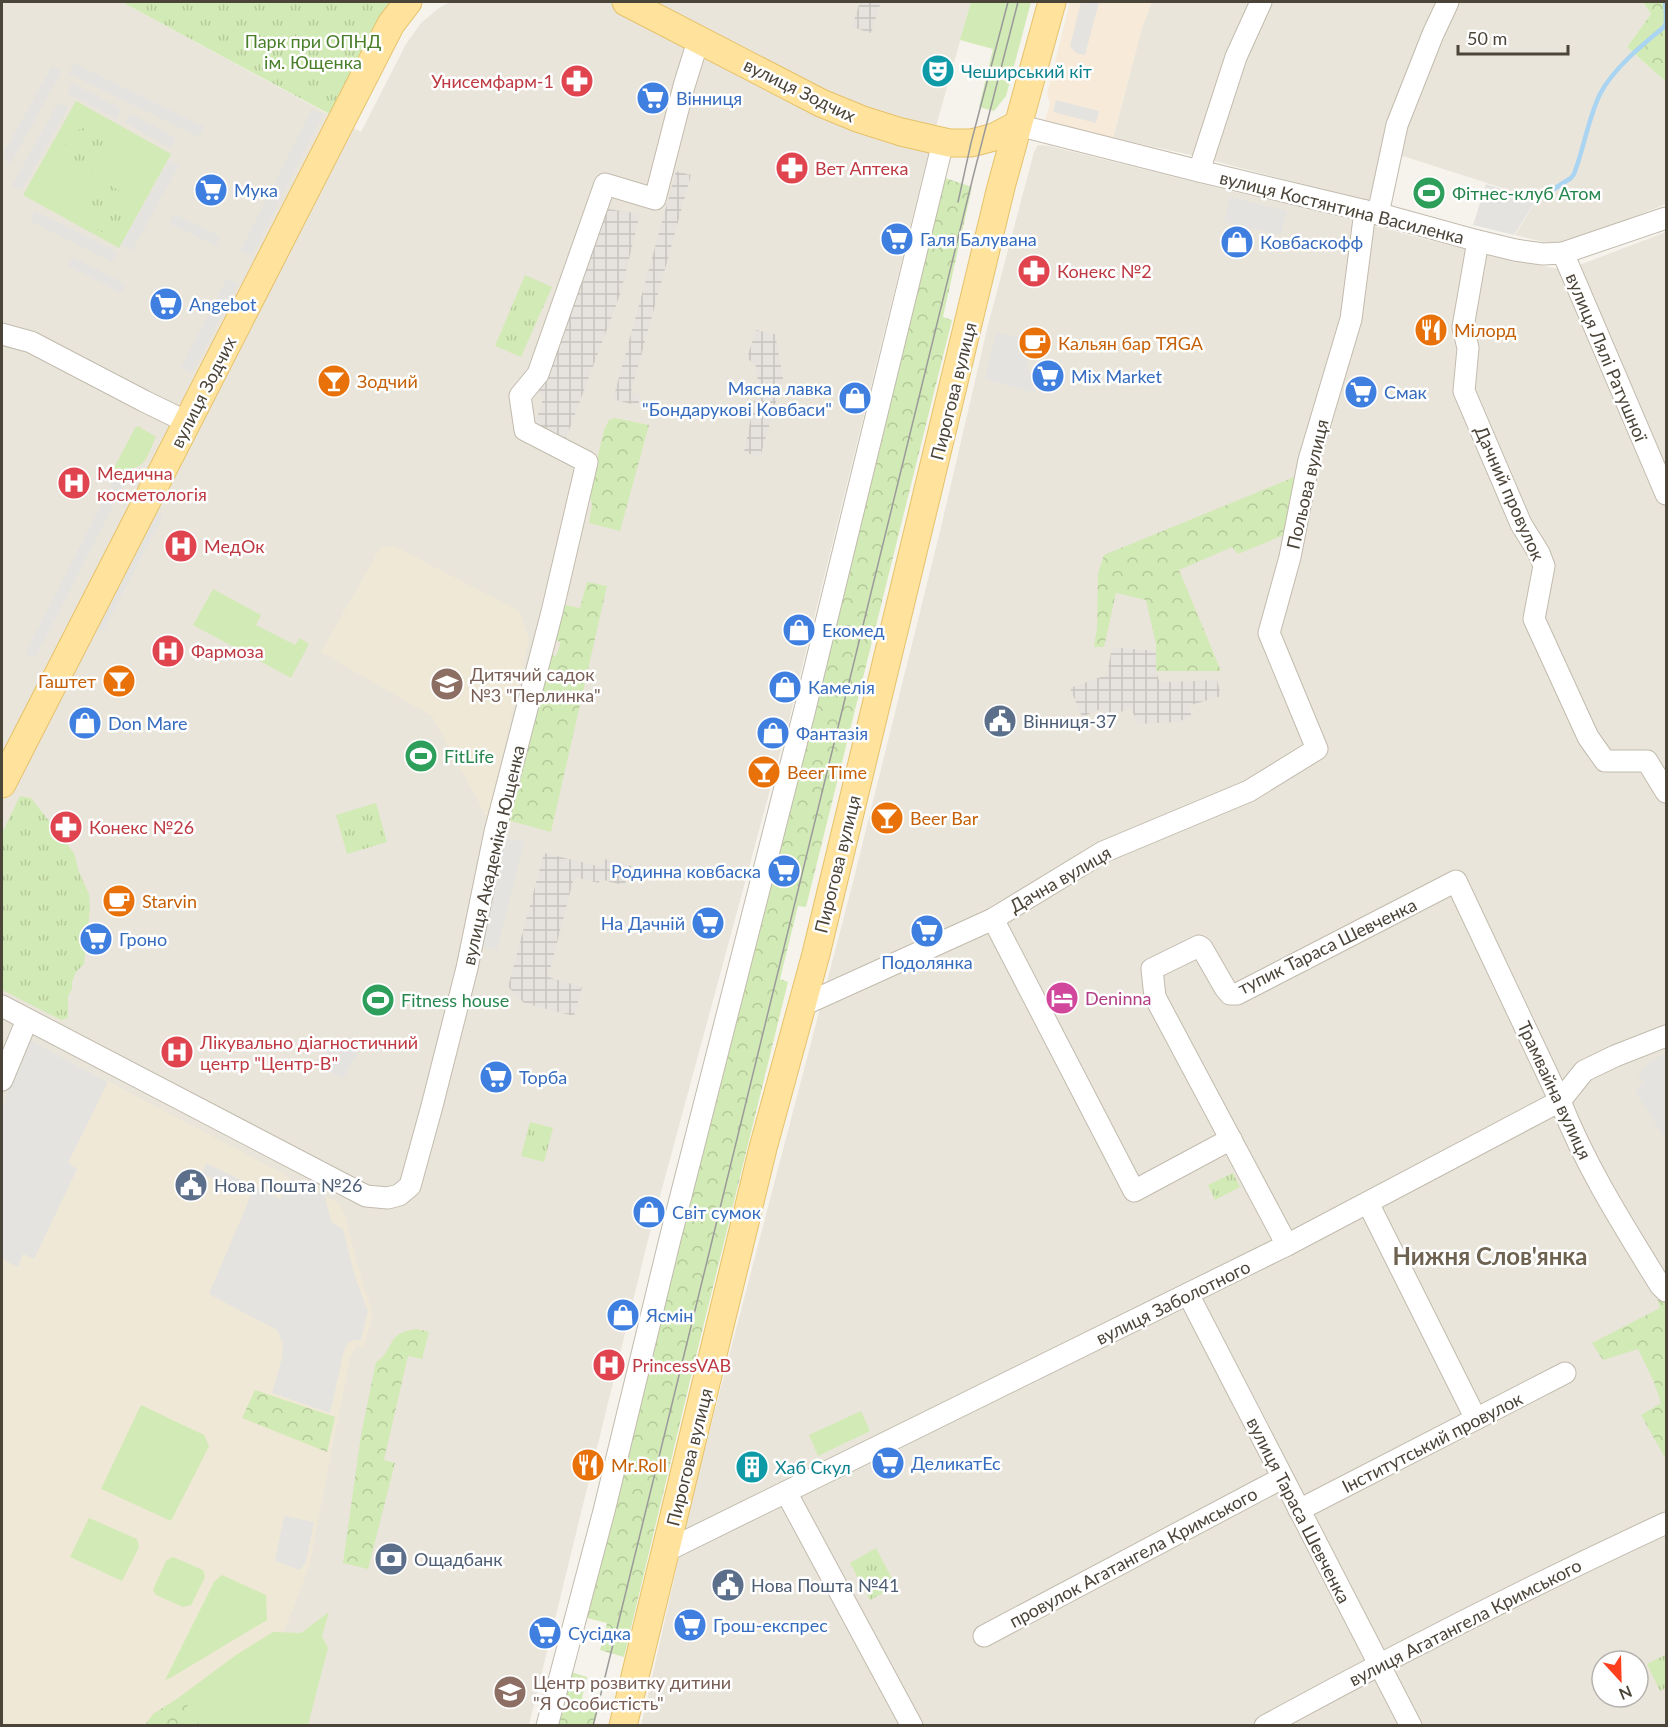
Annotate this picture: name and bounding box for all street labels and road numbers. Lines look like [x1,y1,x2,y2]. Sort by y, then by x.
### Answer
street label: вулиця Зодчих [740,53,860,127]
street label: вулиця Костянтина Василенка [1217,166,1467,248]
street label: вулиця Лялі Ратушної [1562,270,1653,445]
street label: Пирогова вулиця [925,320,981,462]
street label: вулиця Зодчих [166,333,240,451]
street label: Польова вулиця [1281,417,1333,551]
street label: Дачний провулок [1470,422,1550,564]
street label: вулиця Академіка Ющенка [457,743,529,967]
street label: Пирогова вулиця [809,793,865,935]
street label: Дачна вулиця [1005,841,1115,917]
street label: тупик Тараса Шевченка [1234,893,1420,999]
street label: Трамвайна вулиця [1513,1017,1597,1163]
street label: вулиця Заболотного [1092,1255,1254,1349]
street label: Пирогова вулиця [661,1386,717,1528]
street label: Інститутський провулок [1338,1387,1527,1497]
street label: вулиця Тараса Шевченка [1242,1413,1356,1607]
street label: провулок Агатангела Кримського [1005,1482,1261,1632]
street label: вулиця Агатангела Кримського [1345,1554,1585,1690]

